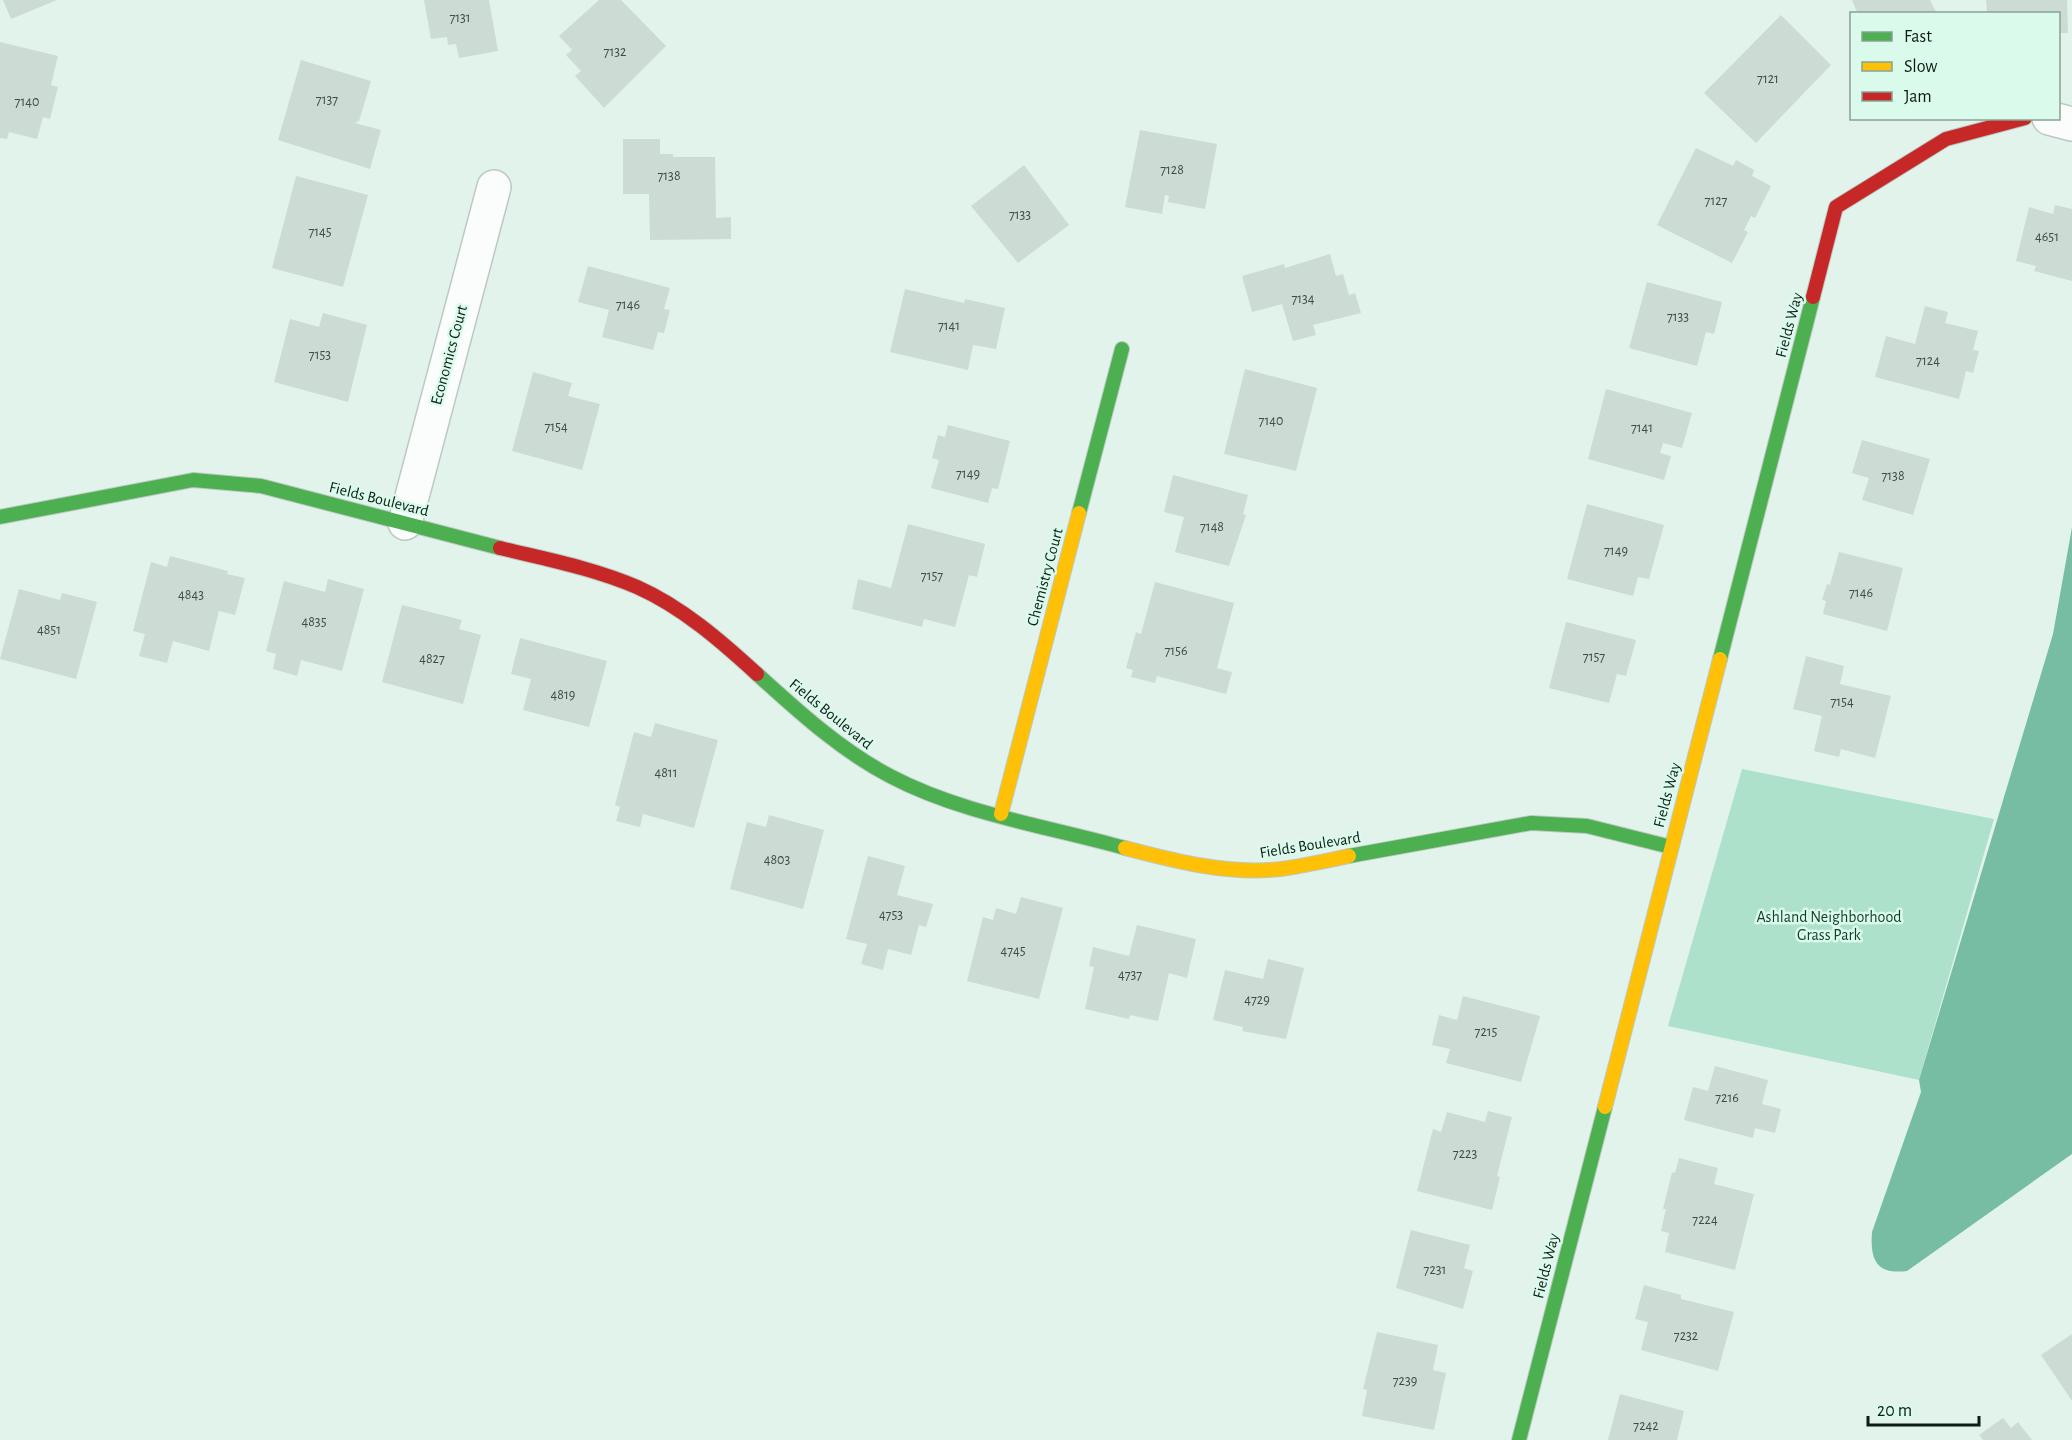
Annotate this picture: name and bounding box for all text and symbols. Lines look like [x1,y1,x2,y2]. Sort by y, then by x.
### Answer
house number: 7131 [449,11,471,25]
legend [1850,12,2060,120]
text: Fast [1904,28,1932,46]
house number: 7132 [604,45,626,59]
text: Slow [1904,58,1937,76]
house number: 7121 [1757,72,1779,86]
text: Jam [1904,88,1932,106]
house number: 7137 [316,93,338,107]
house number: 7140 [15,95,39,109]
house number: 7128 [1160,163,1184,177]
house number: 7138 [657,169,681,183]
house number: 7127 [1705,194,1728,208]
house number: 7133 [1009,208,1031,222]
house number: 7145 [308,225,332,239]
house number: 4651 [2035,230,2059,244]
street label: Fields Way [1773,291,1806,359]
house number: 7134 [1291,292,1315,306]
house number: 7146 [616,298,640,312]
street label: Economics Court [428,303,470,407]
house number: 7133 [1667,310,1689,324]
house number: 7141 [938,319,960,333]
house number: 7153 [309,348,331,362]
house number: 7124 [1916,354,1940,368]
house number: 7140 [1259,414,1283,428]
house number: 7154 [544,420,568,434]
house number: 7141 [1631,421,1653,435]
house number: 7149 [956,467,980,481]
house number: 7138 [1881,469,1905,483]
street label: Fields Boulevard [328,479,430,519]
house number: 7148 [1200,520,1224,534]
street label: Chemistry Court [1024,526,1067,628]
house number: 7149 [1604,544,1628,558]
house number: 7157 [921,569,943,583]
house number: 7146 [1849,586,1873,600]
house number: 4843 [178,588,204,602]
house number: 4835 [302,615,327,629]
house number: 4851 [37,623,61,637]
house number: 7156 [1164,644,1188,658]
house number: 7157 [1583,650,1605,664]
house number: 4827 [419,652,445,666]
street label: Fields Boulevard [786,676,876,752]
house number: 4819 [551,688,575,702]
house number: 7154 [1830,695,1854,709]
street label: Fields Way [1651,761,1684,829]
house number: 4811 [654,766,678,780]
street label: Fields Boulevard [1258,829,1362,861]
house number: 4803 [764,853,790,867]
house number: 4753 [879,908,903,922]
park label: Ashland Neighborhood Grass Park [1756,909,1902,943]
house number: 4745 [1000,944,1026,958]
house number: 4737 [1118,968,1142,982]
house number: 4729 [1244,993,1270,1007]
house number: 7215 [1475,1025,1498,1039]
house number: 7216 [1715,1091,1739,1105]
house number: 7223 [1453,1147,1477,1161]
house number: 7224 [1692,1213,1718,1227]
street label: Fields Way [1530,1232,1563,1300]
house number: 7231 [1424,1263,1446,1277]
house number: 7232 [1674,1329,1698,1343]
house number: 7239 [1393,1374,1417,1388]
scale bar [1868,1389,1979,1427]
text: 20 m [1877,1402,1912,1420]
house number: 7242 [1633,1419,1659,1433]

